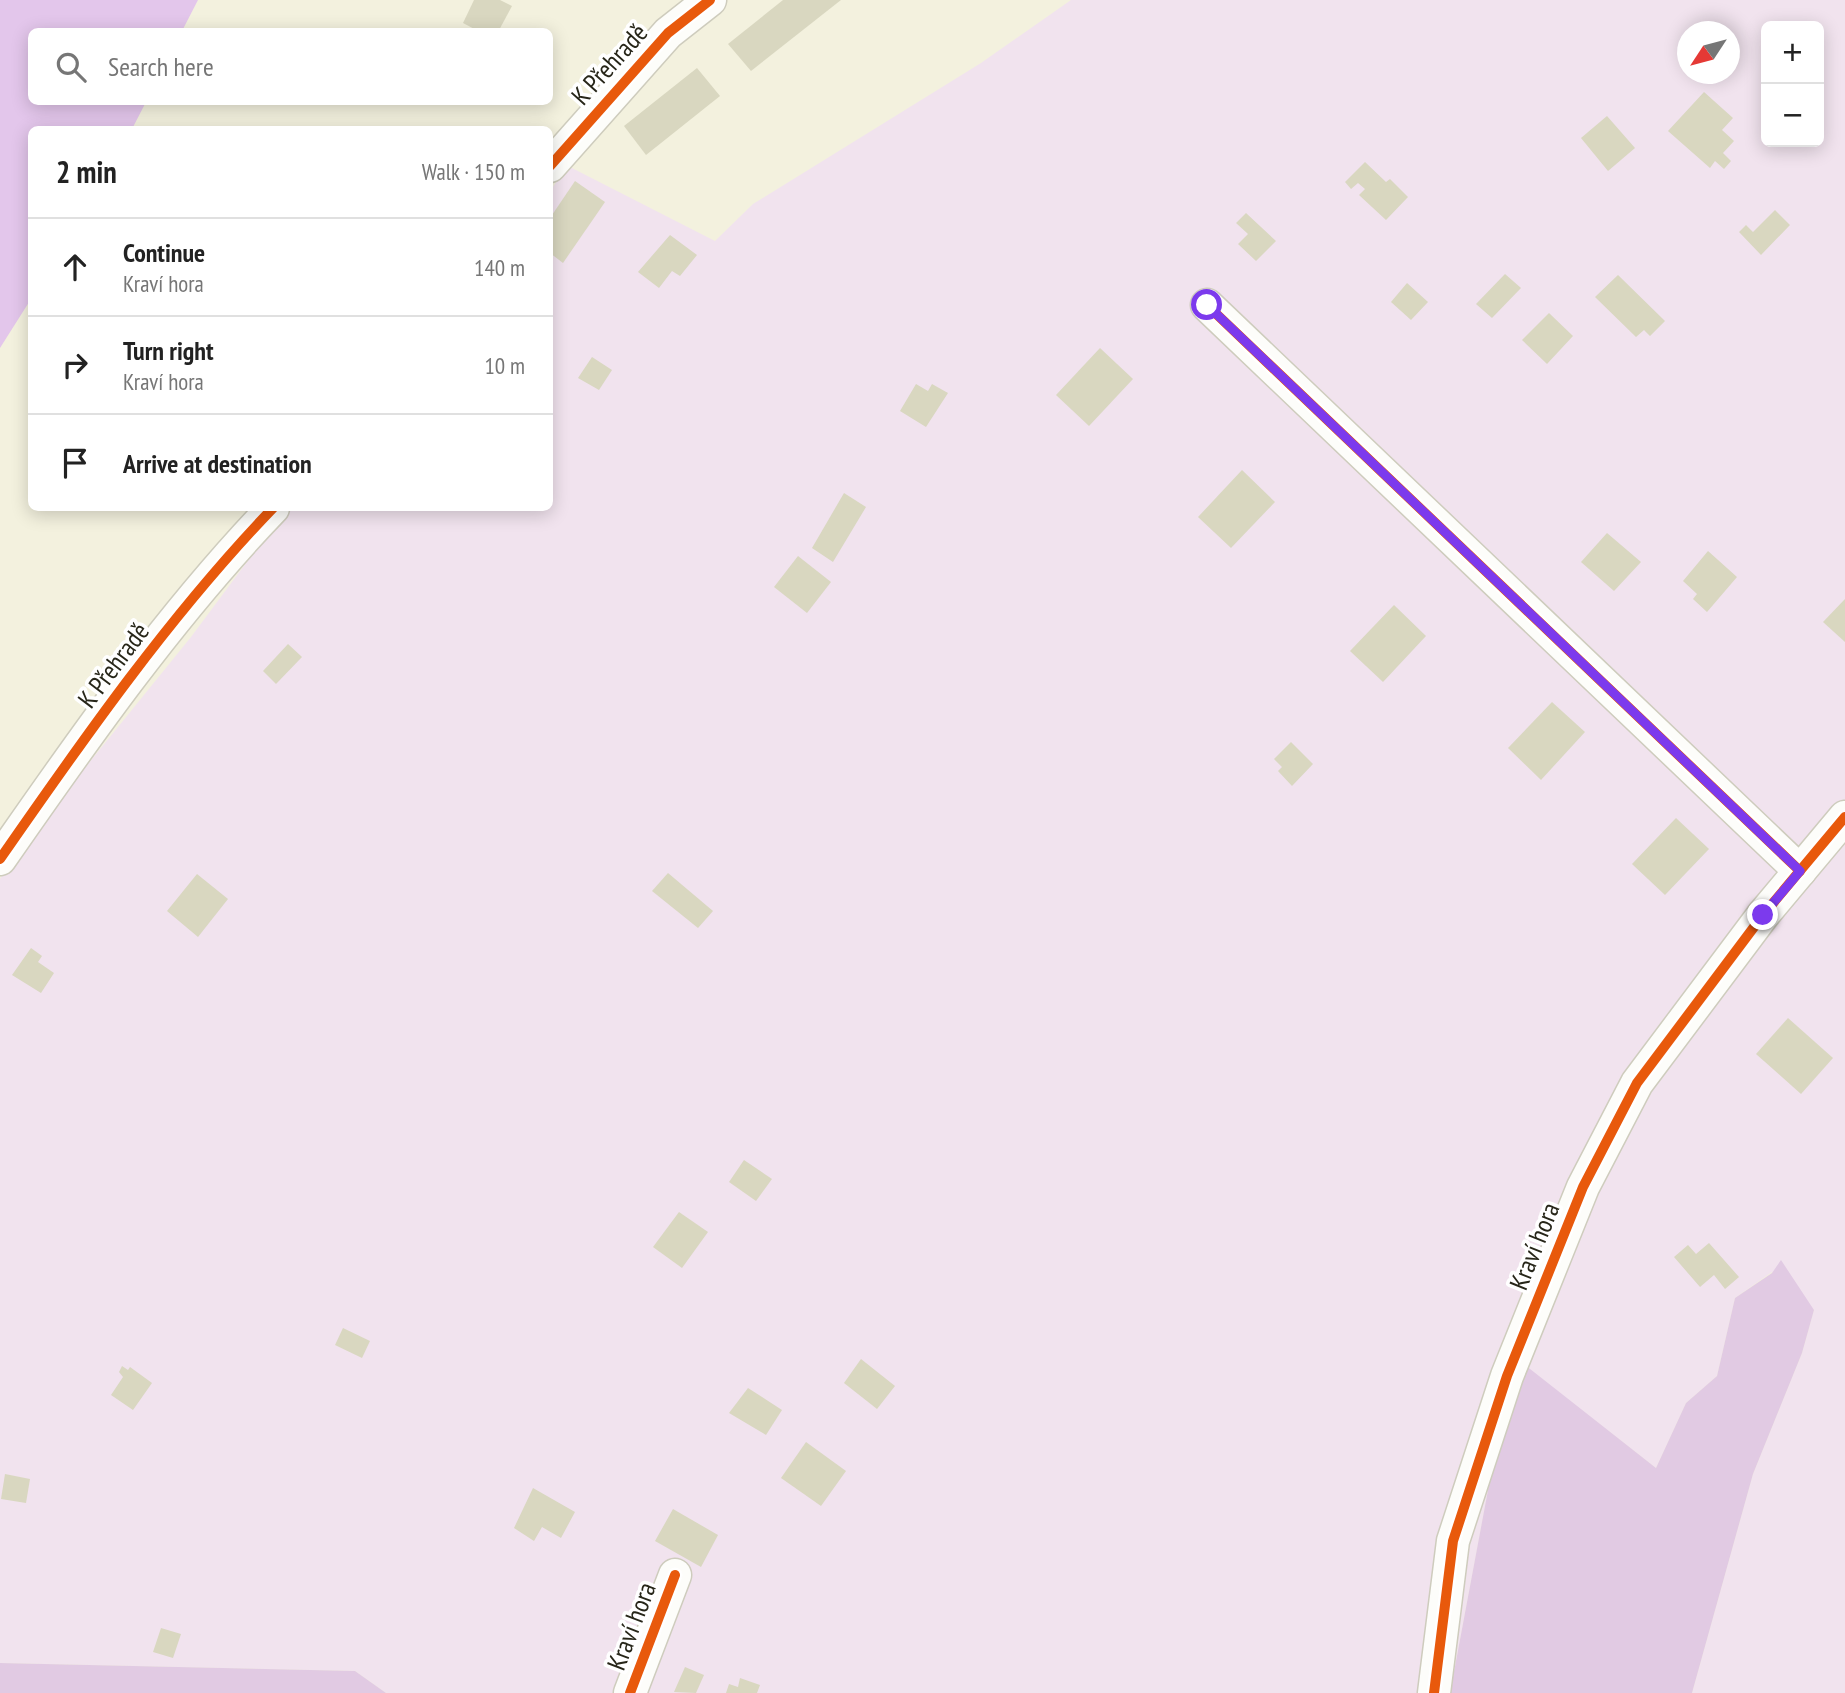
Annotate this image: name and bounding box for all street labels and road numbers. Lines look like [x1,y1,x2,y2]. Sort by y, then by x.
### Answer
street label: K Přehradě [564,16,654,112]
street label: K Přehradě [70,616,156,714]
street label: Kraví hora [1502,1198,1566,1294]
street label: Kraví hora [599,1577,663,1675]

